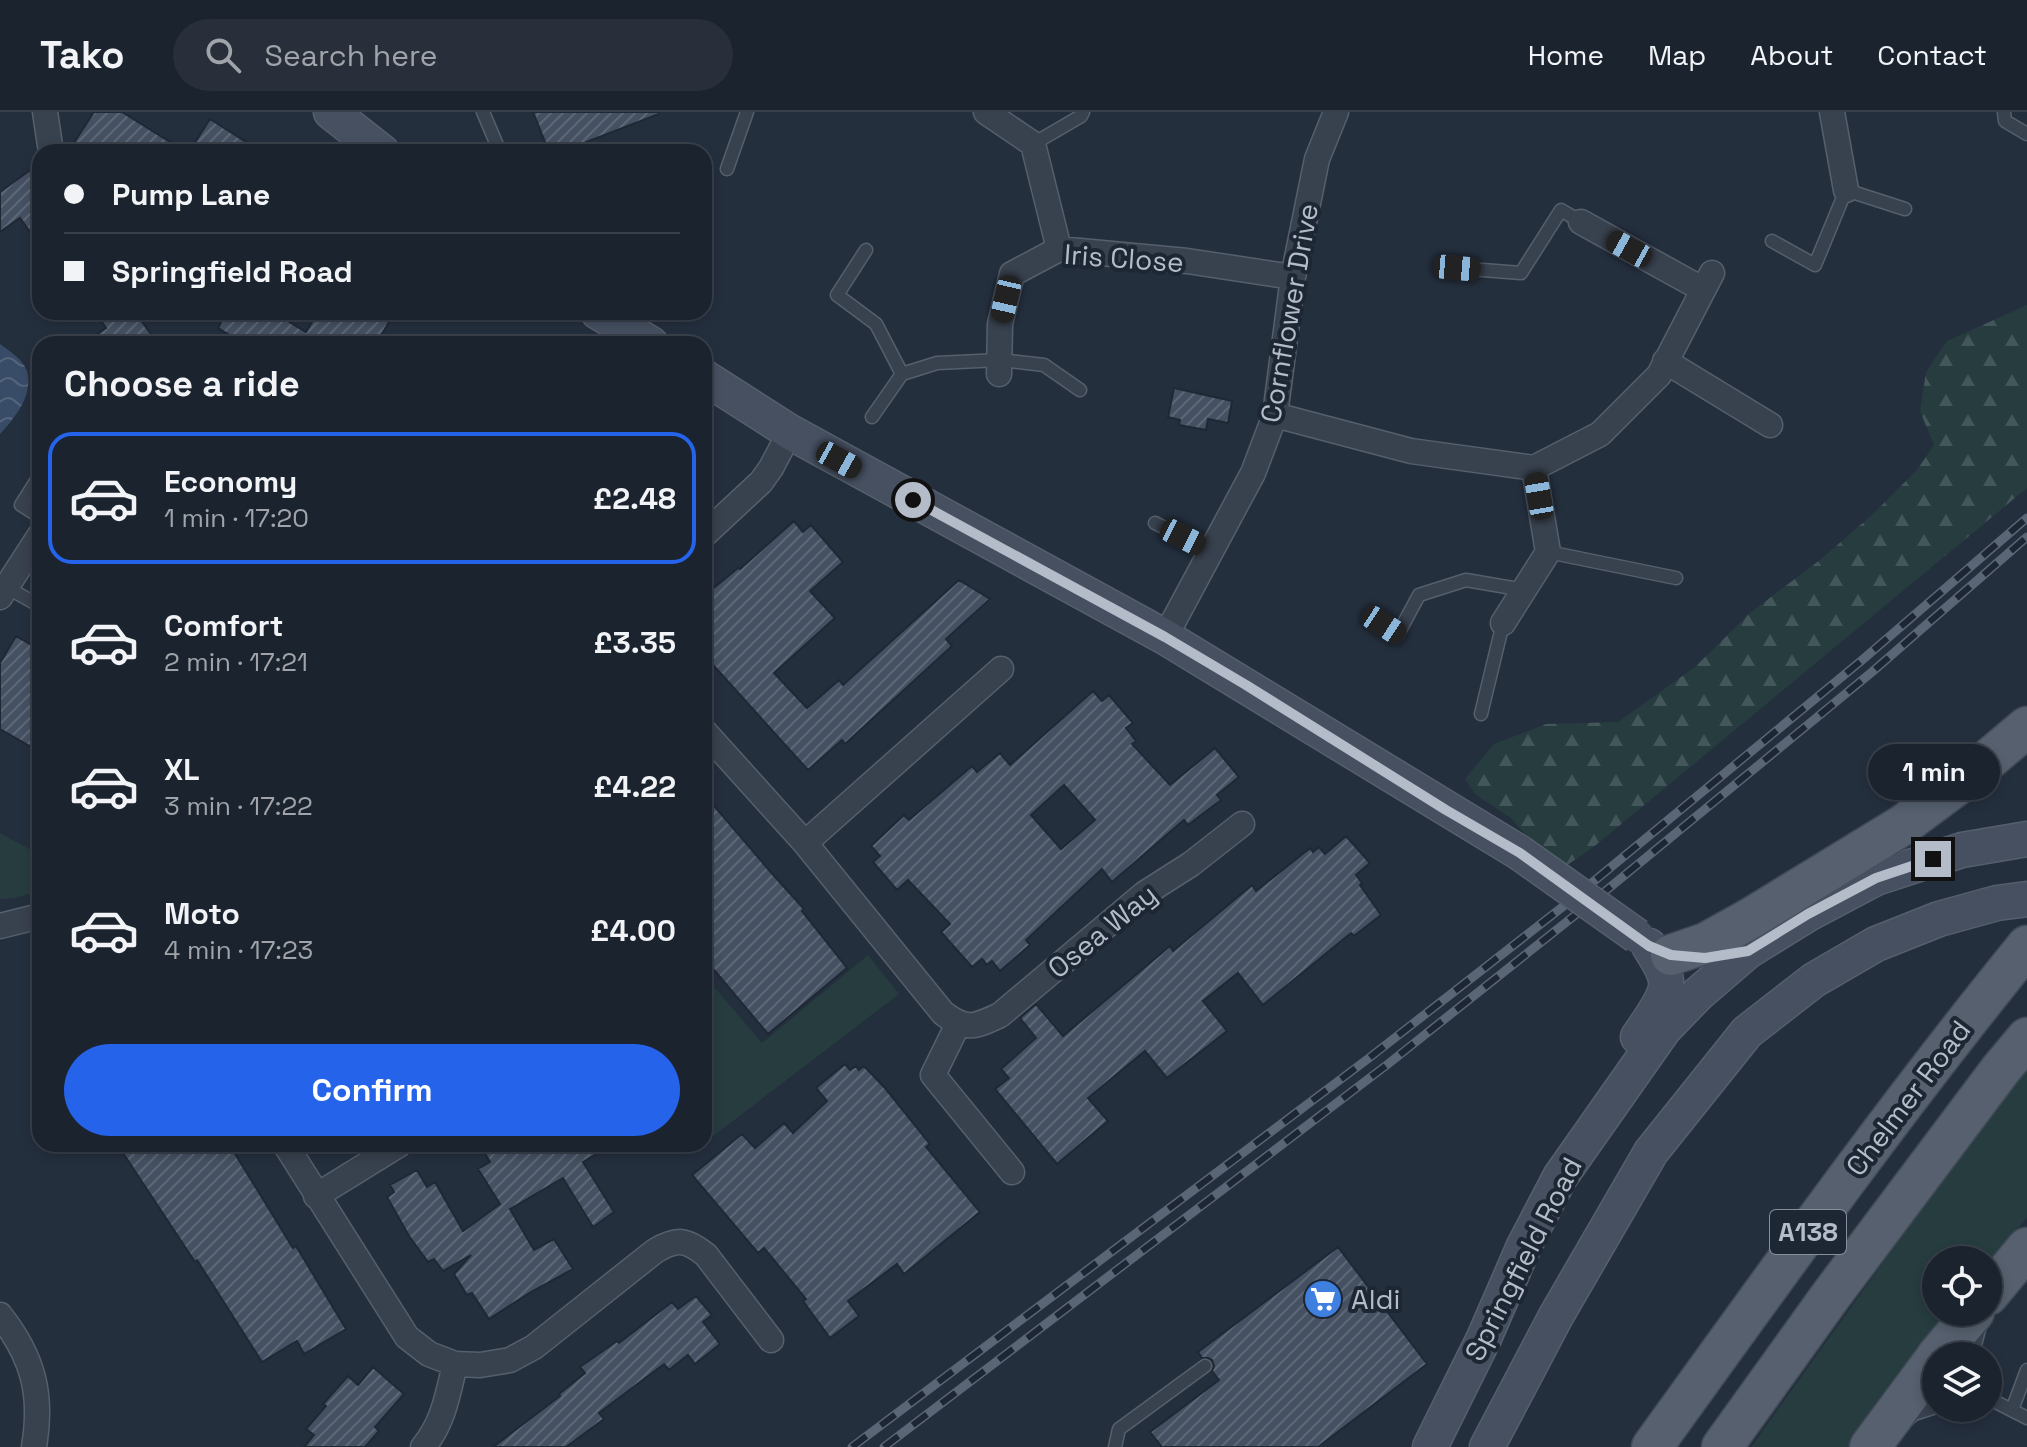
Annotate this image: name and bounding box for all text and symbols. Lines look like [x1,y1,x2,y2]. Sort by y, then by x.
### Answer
search box [173,19,733,91]
text: Tako [40,31,125,79]
icon: search [201,33,245,77]
text: Search here [265,36,437,75]
text: Home [1528,37,1604,73]
text: Map [1648,37,1706,73]
text: About [1750,37,1833,73]
text: Contact [1877,37,1987,73]
text: Pump Lane [112,175,270,214]
street label: Cornflower Drive [1252,201,1326,425]
car [1602,227,1656,271]
street label: Iris Close [1063,236,1185,280]
text: Springfield Road [112,252,353,291]
car [1432,254,1482,282]
car [989,273,1023,325]
text: Choose a ride [64,361,300,407]
car [812,438,866,482]
icon: car [68,462,140,534]
text: Economy [164,462,297,501]
car [1523,470,1555,522]
text: £2.48 [593,479,676,518]
route start [895,482,931,518]
text: 1 min · 17:20 [164,501,309,535]
car [1156,515,1210,559]
car [1357,602,1411,648]
icon: car [68,606,140,678]
text: Comfort [164,606,283,645]
text: £3.35 [593,623,676,662]
text: 2 min · 17:21 [164,645,308,679]
callout: 1 min [1867,743,1999,799]
icon: car [68,750,140,822]
text: XL [164,750,200,789]
text: 1 min [1902,755,1966,789]
text: £4.22 [593,767,676,806]
text: 3 min · 17:22 [164,789,313,823]
route end [1915,841,1951,877]
street label: Osea Way [1040,876,1164,986]
icon: car [68,894,140,966]
text: Moto [164,894,240,933]
text: £4.00 [590,911,676,950]
text: 4 min · 17:23 [164,933,313,967]
street label: Chelmer Road [1838,1013,1978,1183]
button: Confirm [64,1044,680,1136]
street label: Springfield Road [1456,1151,1590,1367]
road number: A138 [1770,1210,1846,1254]
map controls [1922,1246,2002,1422]
button: locate [1922,1246,2002,1326]
supermarket icon: Aldi [1302,1278,1344,1320]
place label: Aldi [1351,1281,1400,1317]
button: layers [1922,1342,2002,1422]

